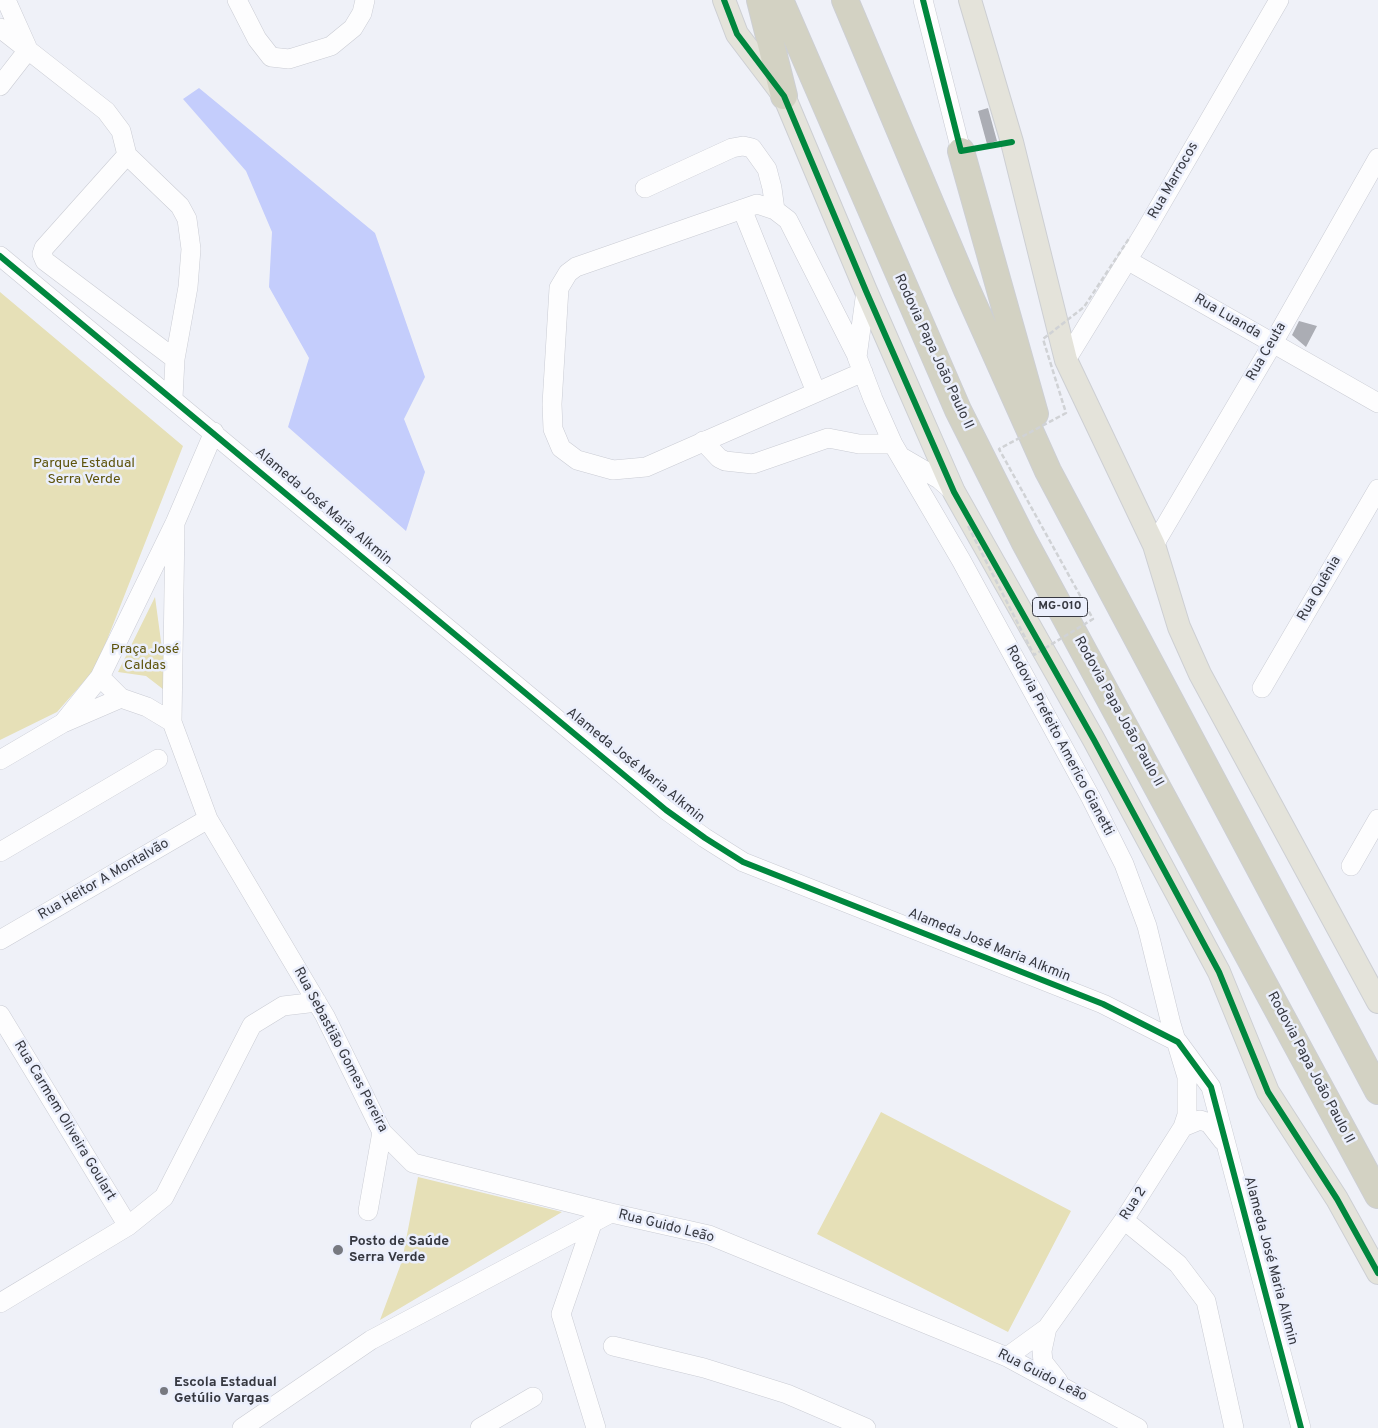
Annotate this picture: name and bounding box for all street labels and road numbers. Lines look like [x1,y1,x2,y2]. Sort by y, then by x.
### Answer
street label: Rua Marrocos [1145,140,1203,222]
street label: Rodovia Papa João Paulo II [890,272,976,432]
street label: Rua Luanda [1191,291,1263,343]
street label: Rua Ceuta [1244,320,1290,384]
street label: Alameda José Maria Alkmin [251,445,395,569]
street label: Rua Quênia [1295,553,1345,625]
road number: MG-010 [1032,598,1088,616]
street label: Rodovia Papa João Paulo II [1070,634,1166,790]
street label: Rodovia Prefeito Americo Gianetti [1002,643,1116,839]
street label: Alameda José Maria Alkmin [562,705,708,827]
street label: Rua Heitor A Montalvão [36,836,172,924]
street label: Alameda José Maria Alkmin [905,906,1073,986]
street label: Rua Sebastião Gomes Pereira [289,965,391,1135]
street label: Rodovia Papa João Paulo II [1263,989,1357,1147]
street label: Rua Carmem Oliveira Goulart [10,1038,118,1204]
street label: Alameda José Maria Alkmin [1239,1175,1301,1347]
street label: Rua 2 [1117,1184,1151,1224]
street label: Rua Guido Leão [616,1207,716,1247]
street label: Rua Guido Leão [994,1346,1090,1406]

